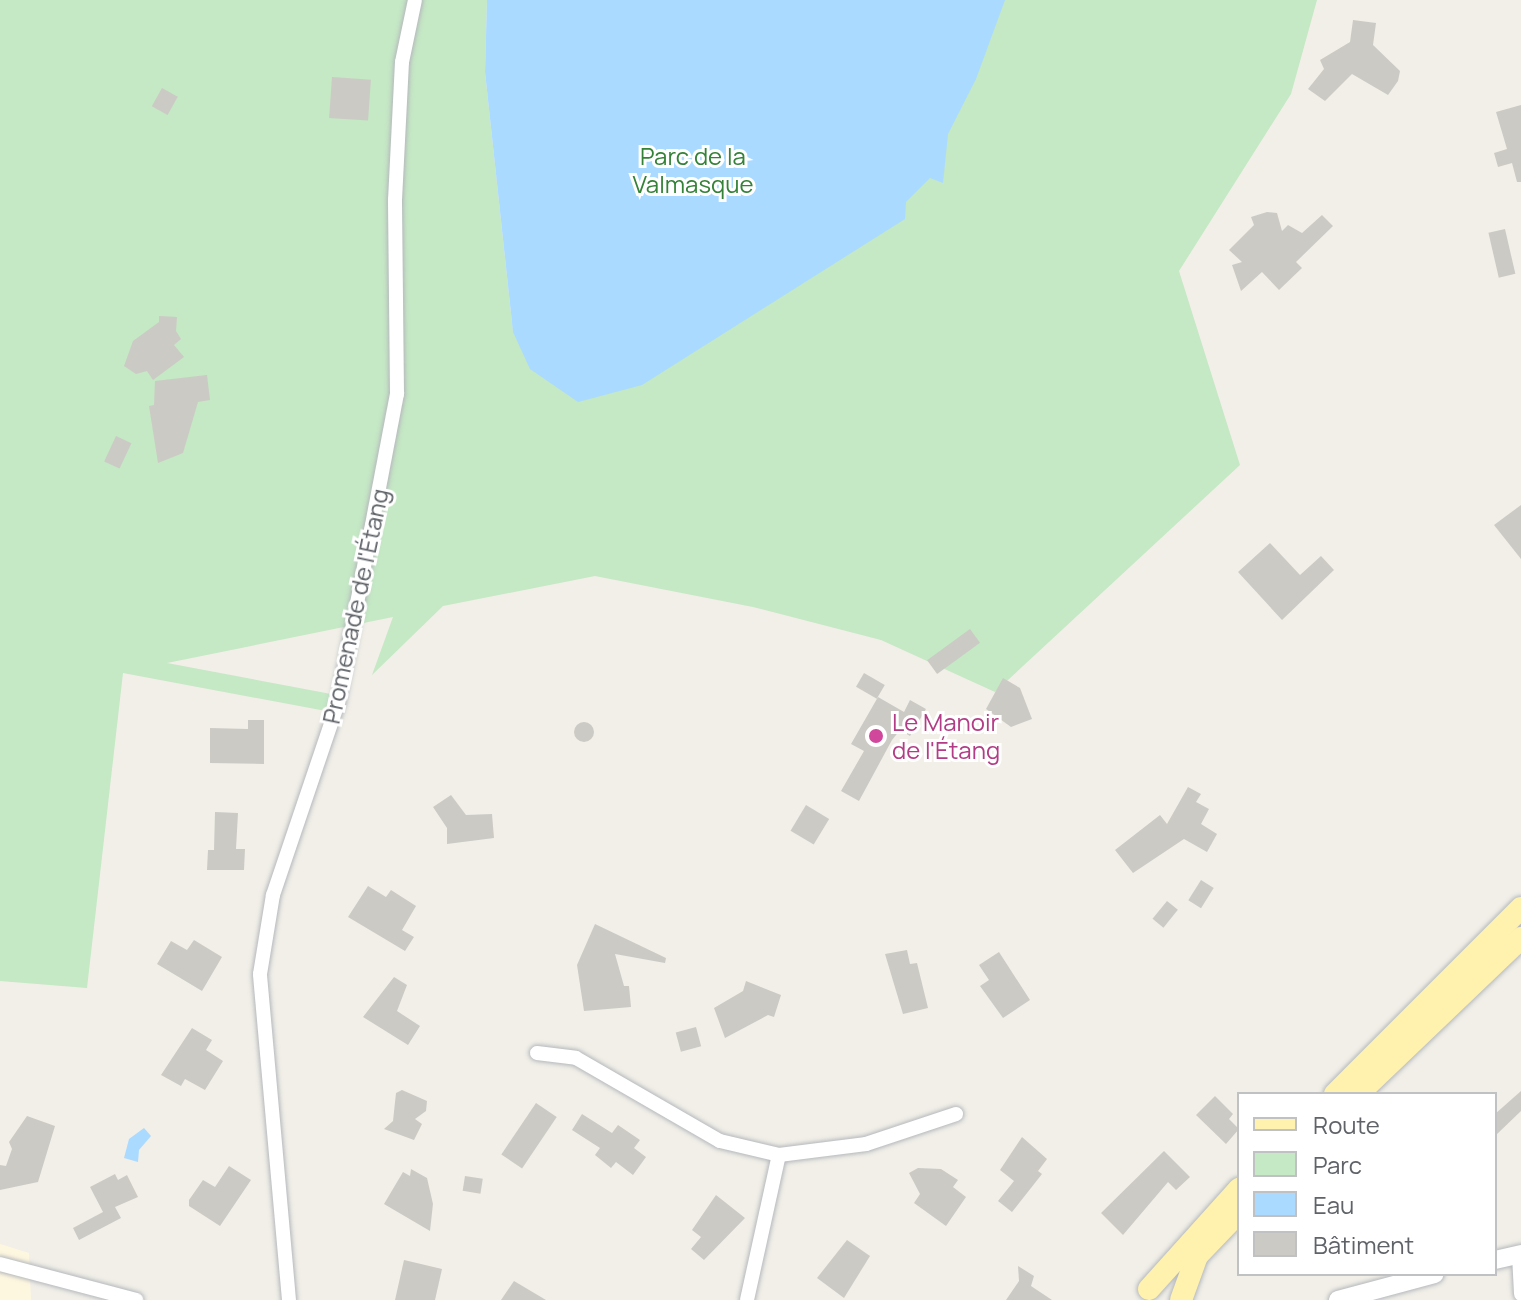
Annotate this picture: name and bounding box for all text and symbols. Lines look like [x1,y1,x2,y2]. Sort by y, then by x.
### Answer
park label: Parc de la Valmasque [632,142,754,198]
street label: Promenade de l'Étang [316,486,394,726]
place label: Le Manoir de l'Étang [892,708,1000,764]
marker: Le Manoir de l'Étang [867,727,885,745]
legend [1237,1092,1497,1276]
text: Route [1313,1108,1380,1141]
text: Parc [1313,1148,1362,1181]
text: Eau [1313,1188,1354,1221]
text: Bâtiment [1313,1228,1414,1261]

